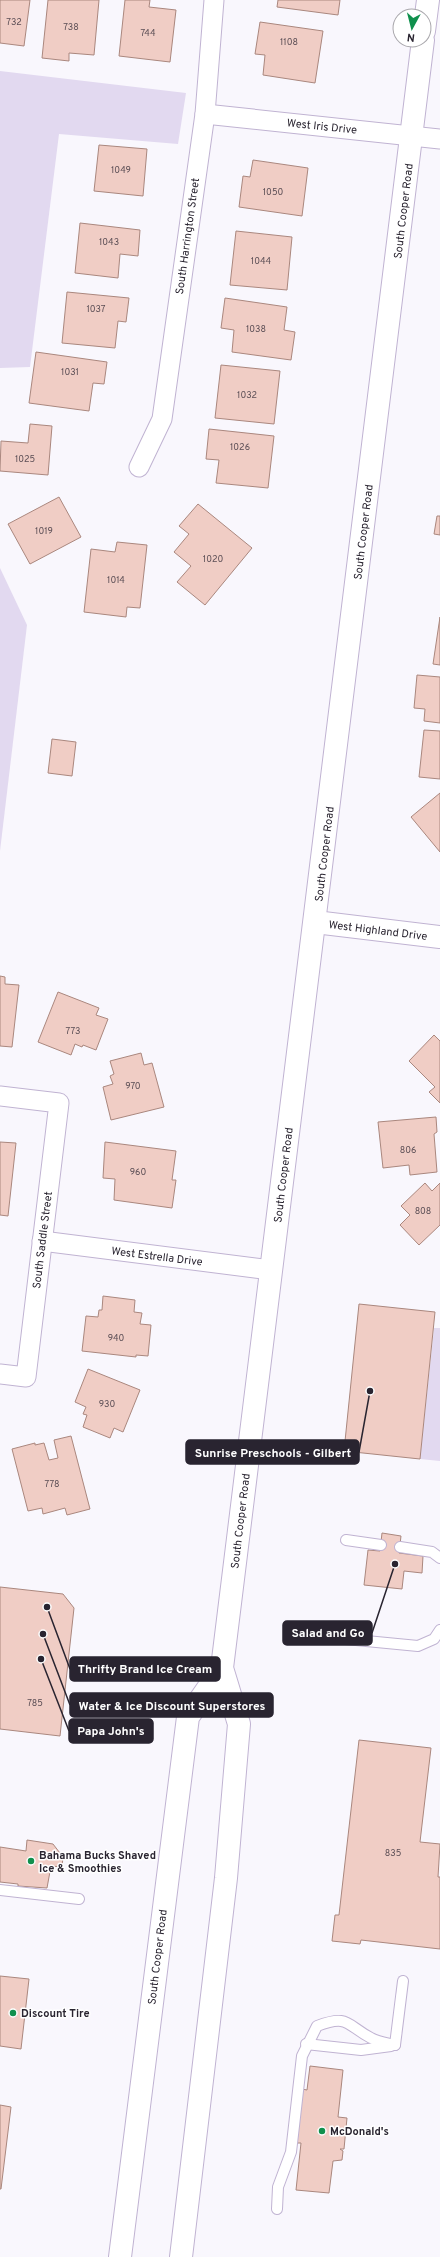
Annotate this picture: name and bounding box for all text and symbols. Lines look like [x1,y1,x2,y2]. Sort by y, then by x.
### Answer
north arrow [392,8,432,48]
house number: 732 [6,17,22,28]
house number: 738 [63,22,79,33]
house number: 744 [141,28,156,39]
text: N [406,30,416,44]
house number: 1108 [280,37,298,48]
street label: West Iris Drive [286,116,358,138]
street label: South Cooper Road [391,163,417,260]
house number: 1049 [111,165,131,176]
street label: South Harrington Street [173,177,203,295]
house number: 1050 [263,187,283,198]
house number: 1043 [99,237,119,248]
house number: 1044 [251,256,272,267]
house number: 1037 [86,304,106,315]
house number: 1038 [246,324,266,335]
house number: 1031 [61,367,79,378]
house number: 1032 [237,390,257,401]
house number: 1026 [230,442,250,453]
house number: 1025 [15,454,35,465]
street label: South Cooper Road [351,484,377,581]
house number: 1019 [35,526,53,537]
house number: 1020 [203,554,223,565]
house number: 1014 [107,575,125,586]
street label: South Cooper Road [312,806,338,903]
street label: West Highland Drive [328,918,428,944]
house number: 773 [66,1026,81,1037]
house number: 970 [125,1081,141,1092]
street label: South Cooper Road [271,1127,297,1224]
house number: 806 [400,1145,416,1156]
house number: 960 [130,1167,146,1178]
street label: South Saddle Street [30,1191,56,1290]
house number: 808 [415,1206,431,1217]
street label: West Estrella Drive [110,1244,203,1270]
house number: 940 [108,1333,125,1344]
house number: 930 [99,1399,115,1410]
callout: Sunrise Preschools - Gilbert [186,1440,359,1464]
text: Sunrise Preschools - Gilbert [195,1446,352,1462]
street label: South Cooper Road [228,1473,254,1570]
house number: 778 [45,1479,59,1490]
callout: Salad and Go [283,1621,372,1645]
text: Salad and Go [291,1626,365,1642]
callout: Thrifty Brand Ice Cream [70,1657,220,1681]
text: Thrifty Brand Ice Cream [78,1662,212,1678]
callout: Water & Ice Discount Superstores [70,1693,273,1717]
house number: 785 [27,1698,43,1709]
text: Water & Ice Discount Superstores [79,1699,266,1715]
callout: Papa John's [69,1719,153,1743]
text: Papa John's [77,1724,145,1740]
house number: 835 [385,1848,401,1859]
place label: Bahama Bucks Shaved Ice & Smoothies [39,1849,156,1876]
marker: Bahama Bucks Shaved Ice & Smoothies [26,1856,36,1866]
street label: South Cooper Road [145,1909,171,2006]
place label: Discount Tire [21,2007,90,2021]
marker: Discount Tire [8,2008,18,2018]
place label: McDonald's [330,2125,389,2139]
marker: McDonald's [317,2126,327,2136]

